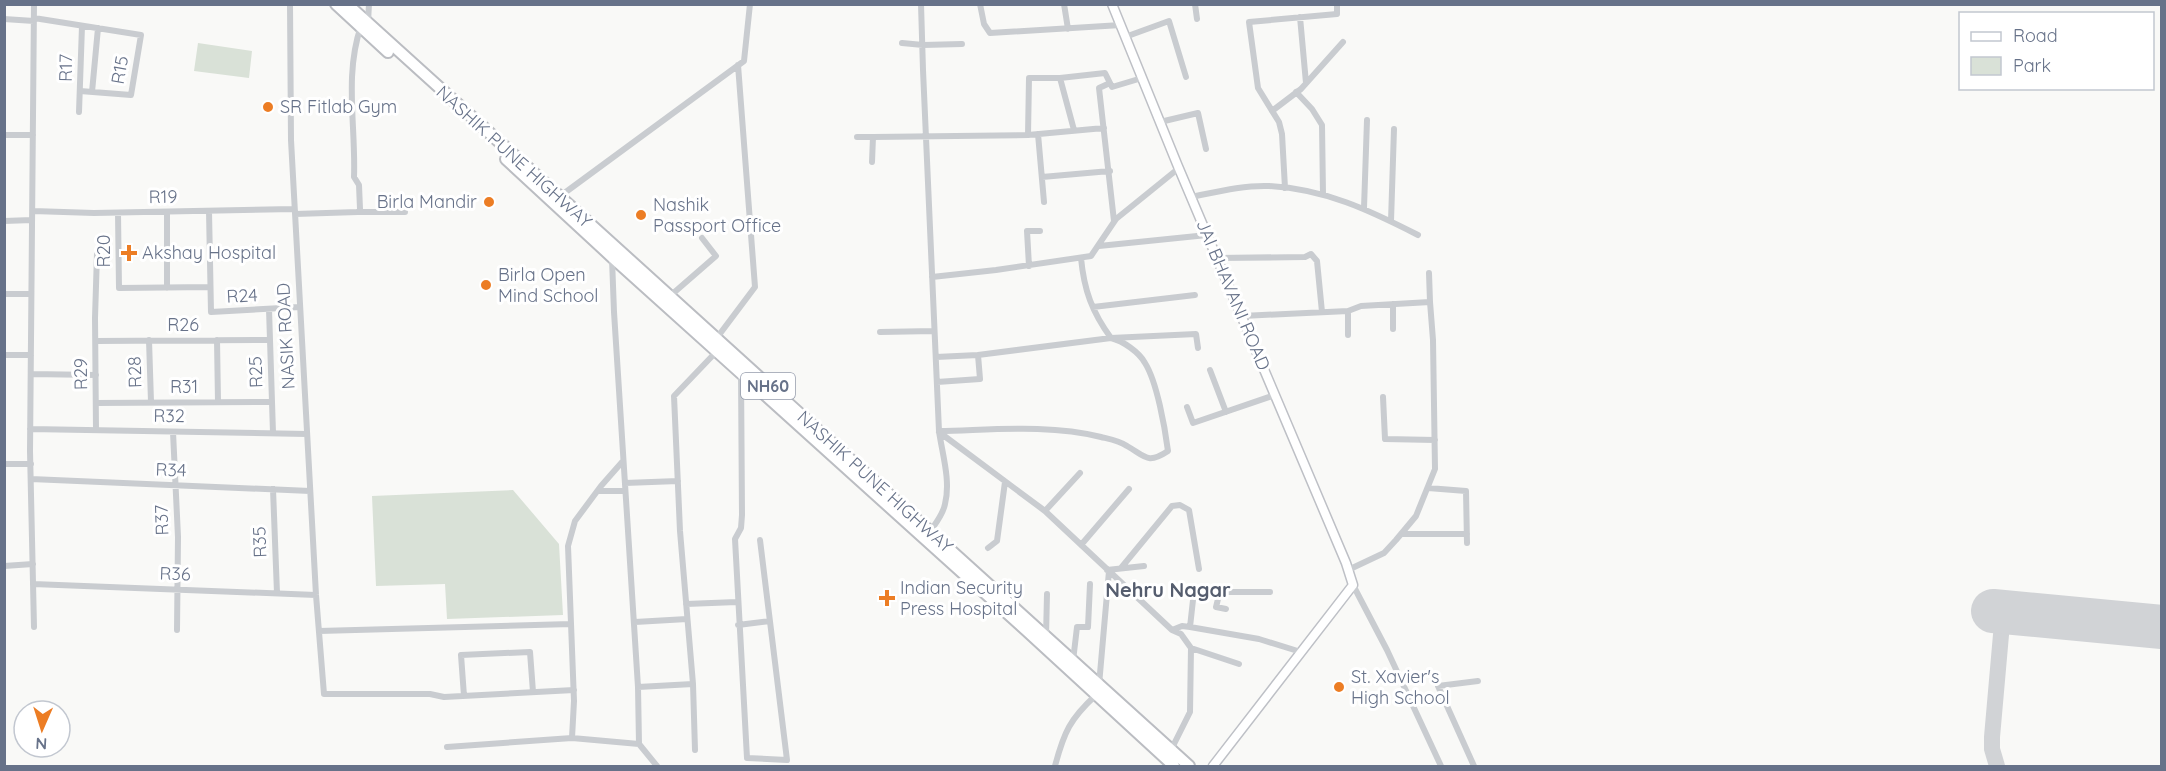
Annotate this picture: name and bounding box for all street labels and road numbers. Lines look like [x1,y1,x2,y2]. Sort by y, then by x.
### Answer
street label: R17 [54,54,77,82]
street label: R15 [106,54,133,86]
street label: NASHIK PUNE HIGHWAY [432,80,597,233]
street label: R19 [148,185,178,208]
street label: JAI BHAVANI ROAD [1191,216,1276,374]
street label: R20 [92,235,115,267]
street label: NASIK ROAD [271,282,300,390]
street label: R24 [226,283,258,308]
street label: R26 [167,313,199,336]
street label: R28 [122,356,147,388]
street label: R25 [243,356,268,388]
street label: R29 [69,358,92,390]
road number: NH60 [741,373,795,399]
street label: R31 [170,375,198,398]
street label: R32 [153,404,185,427]
street label: NASHIK PUNE HIGHWAY [793,405,958,558]
street label: R34 [155,457,187,482]
street label: R37 [149,504,174,536]
street label: R35 [247,526,272,558]
street label: R36 [159,561,191,586]

